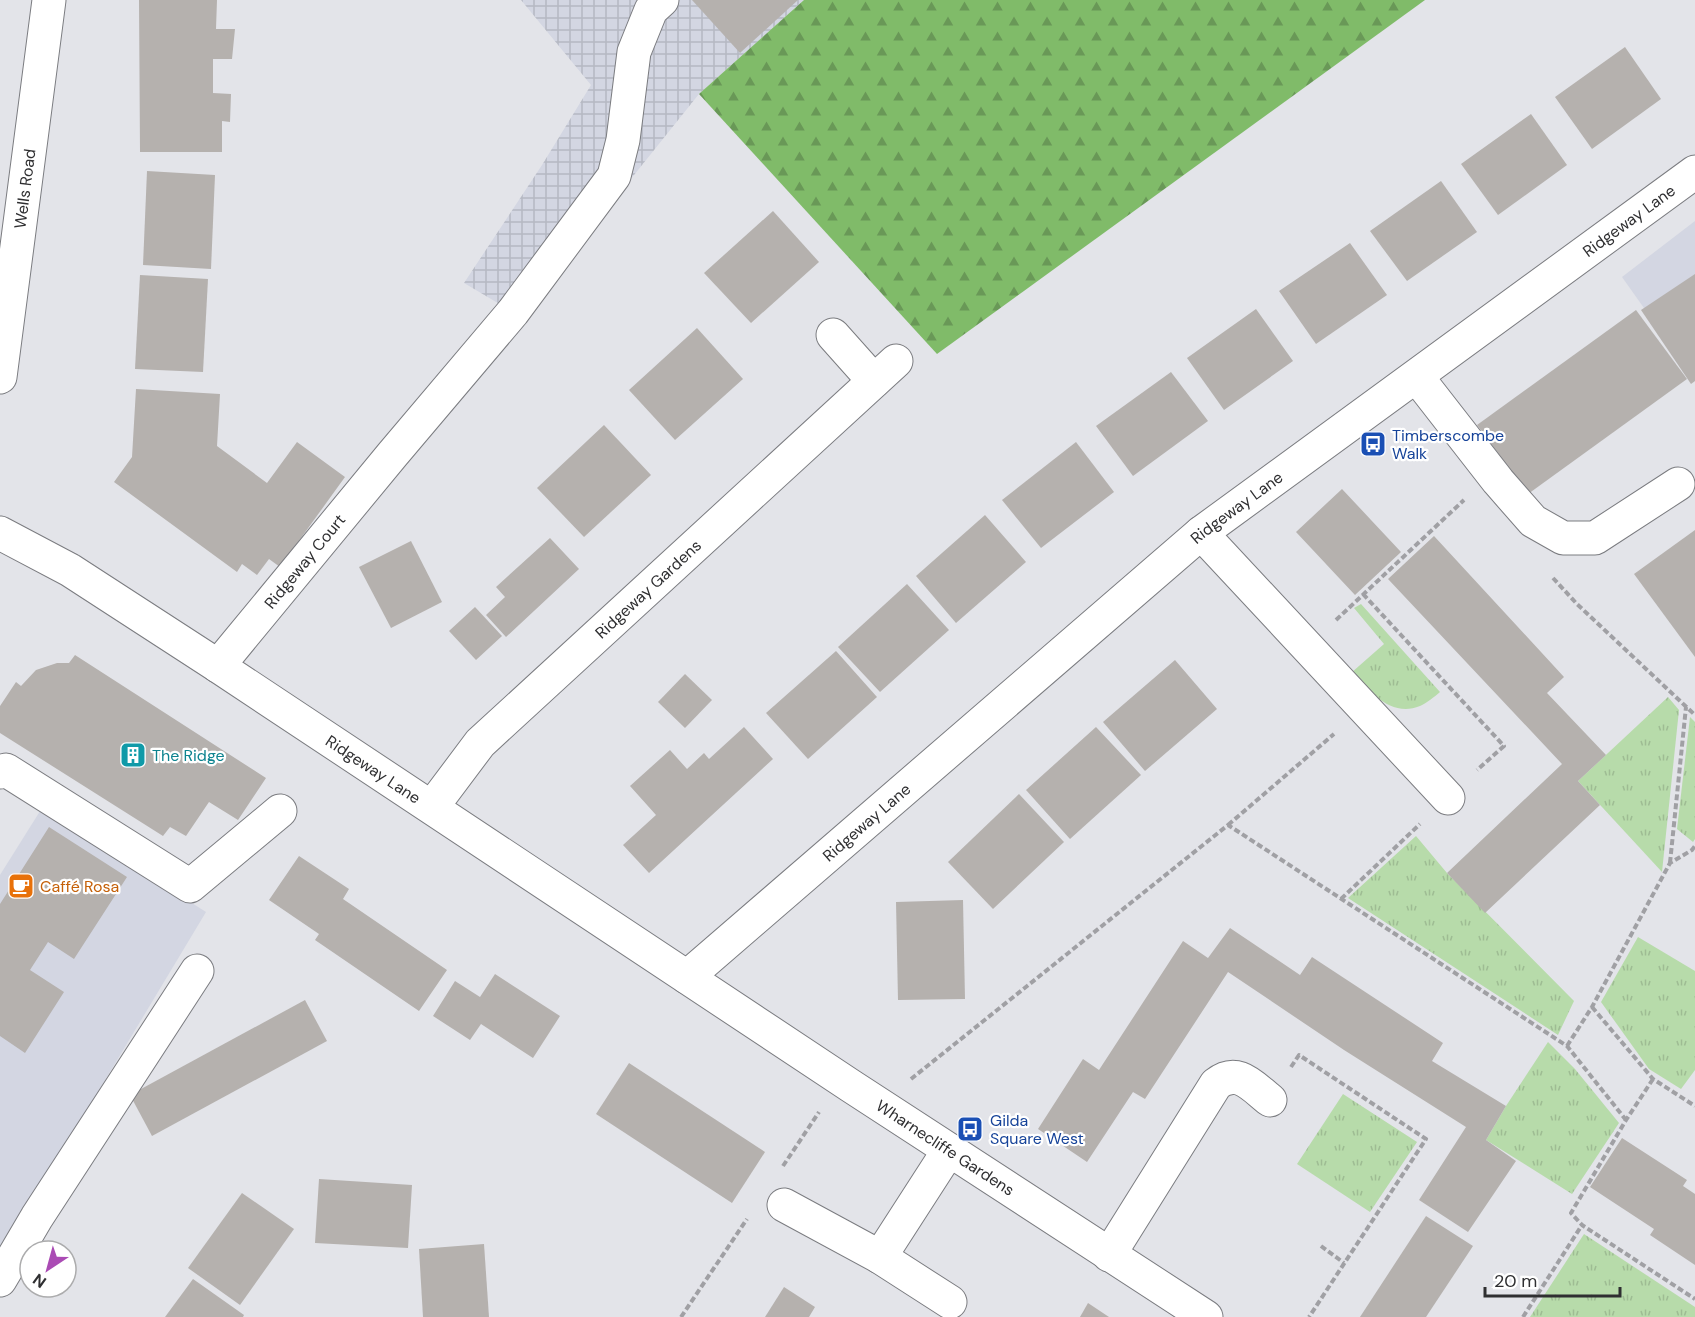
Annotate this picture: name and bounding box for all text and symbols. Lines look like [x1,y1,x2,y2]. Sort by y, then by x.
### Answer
street label: Wells Road [9,147,40,230]
street label: Ridgeway Lane [1578,180,1679,261]
place label: Timberscombe Walk [1392,425,1504,464]
bus stop icon: Timberscombe Walk [1358,429,1388,459]
street label: Ridgeway Lane [1186,466,1287,548]
street label: Ridgeway Court [259,509,350,613]
street label: Ridgeway Gardens [590,535,706,643]
street label: Ridgeway Lane [322,730,425,808]
building icon: The Ridge [118,740,148,770]
place label: The Ridge [152,745,225,766]
street label: Ridgeway Lane [818,778,915,866]
cafe icon: Caffé Rosa [6,871,36,901]
place label: Caffé Rosa [40,876,119,897]
street label: Wharnecliffe Gardens [872,1095,1019,1200]
place label: Gilda Square West [990,1110,1084,1149]
bus stop icon: Gilda Square West [955,1114,985,1144]
north arrow [18,1239,78,1299]
scale bar [1485,1260,1620,1298]
text: N [29,1269,50,1293]
text: 20 m [1494,1269,1537,1293]

